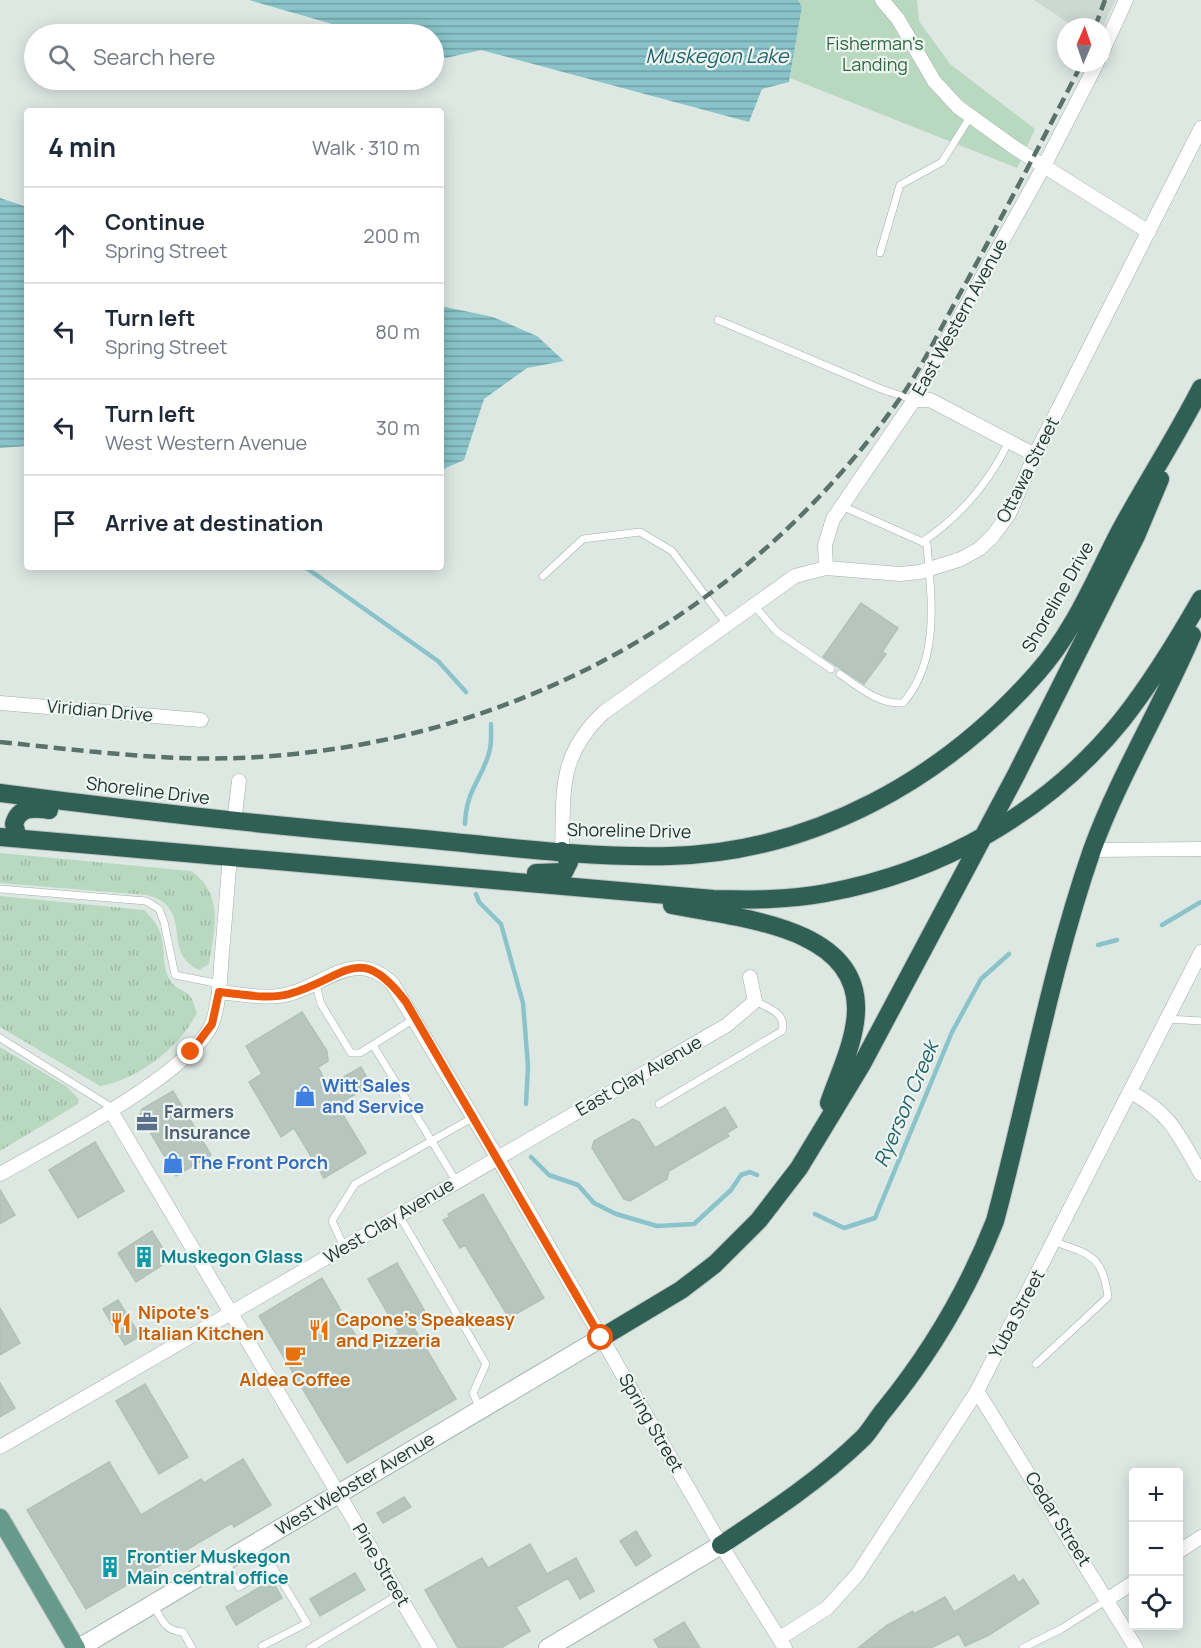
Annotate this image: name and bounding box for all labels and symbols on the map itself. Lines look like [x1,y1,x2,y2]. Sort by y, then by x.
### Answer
north arrow [1057,18,1111,72]
park label: Fisherman's Landing [826,31,924,76]
water label: Muskegon Lake [646,42,790,69]
street label: East Western Avenue [906,234,1012,399]
street label: Ottawa Street [990,413,1064,527]
street label: Shoreline Drive [1016,537,1099,656]
street label: Viridian Drive [46,693,154,727]
street label: Shoreline Drive [85,771,211,810]
street label: Shoreline Drive [567,817,691,843]
street label: East Clay Avenue [571,1029,706,1121]
water label: Ryerson Creek [867,1034,945,1171]
route end [177,1038,203,1064]
place label: Witt Sales and Service [322,1073,424,1118]
shop icon: Witt Sales and Service [293,1084,317,1108]
place label: Farmers Insurance [164,1099,251,1144]
office icon: Farmers Insurance [135,1110,159,1134]
place label: The Front Porch [190,1150,328,1174]
shop icon: The Front Porch [161,1151,185,1175]
street label: West Clay Avenue [319,1172,458,1268]
place label: Muskegon Glass [161,1244,303,1268]
building icon: Muskegon Glass [132,1245,156,1269]
street label: Yuba Street [983,1265,1050,1362]
place label: Nipote's Italian Kitchen [138,1300,264,1345]
place label: Capone's Speakeasy and Pizzeria [336,1307,515,1352]
restaurant icon: Nipote's Italian Kitchen [109,1311,133,1335]
restaurant icon: Capone's Speakeasy and Pizzeria [307,1318,331,1342]
route start [587,1324,613,1350]
cafe icon: Aldea Coffee [283,1343,307,1367]
place label: Aldea Coffee [239,1367,351,1391]
street label: Spring Street [614,1369,690,1476]
street label: West Webster Avenue [270,1426,439,1540]
street label: Cedar Street [1020,1467,1097,1570]
street label: Pine Street [348,1519,416,1610]
place label: Frontier Muskegon Main central office [127,1544,290,1589]
building icon: Frontier Muskegon Main central office [98,1555,122,1579]

